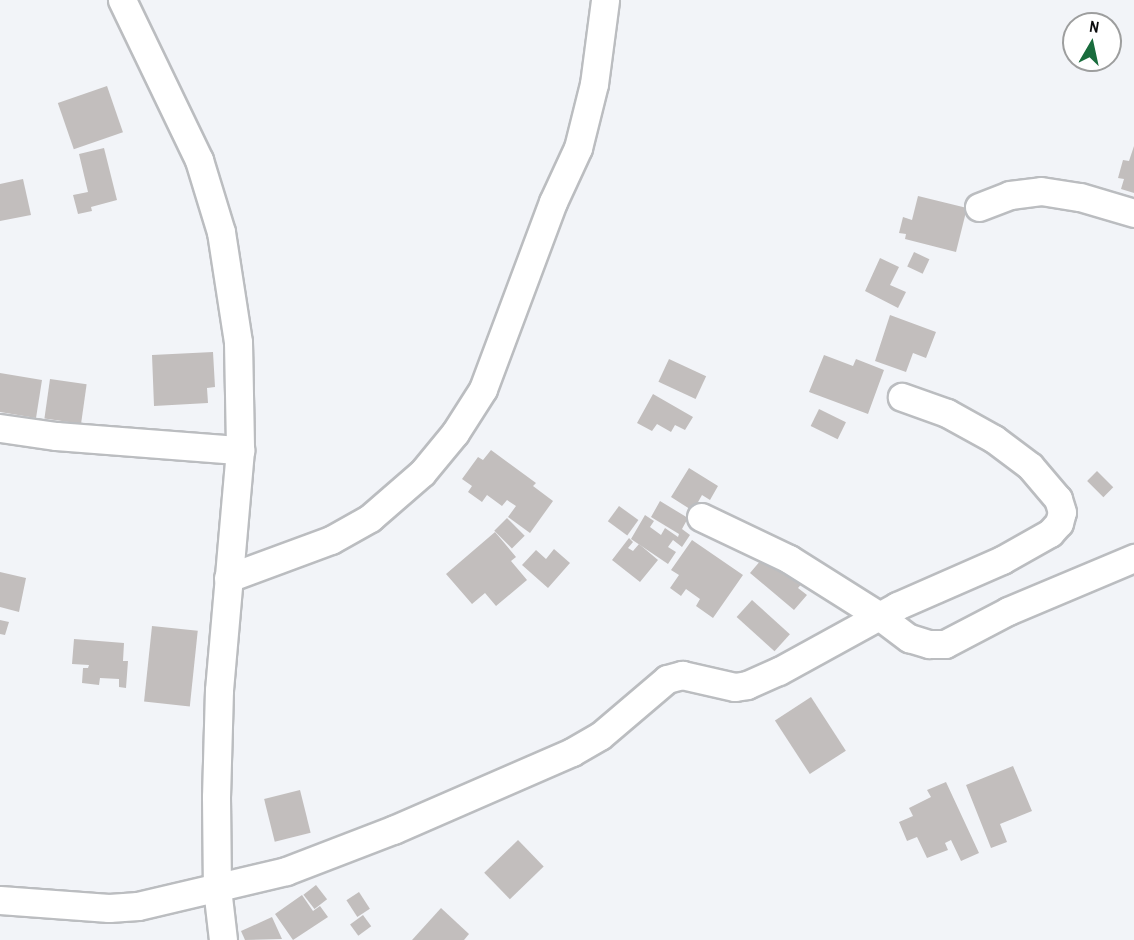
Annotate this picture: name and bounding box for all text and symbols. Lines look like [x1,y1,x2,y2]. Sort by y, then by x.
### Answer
north arrow [1062,12,1122,72]
text: N [1088,15,1101,38]

